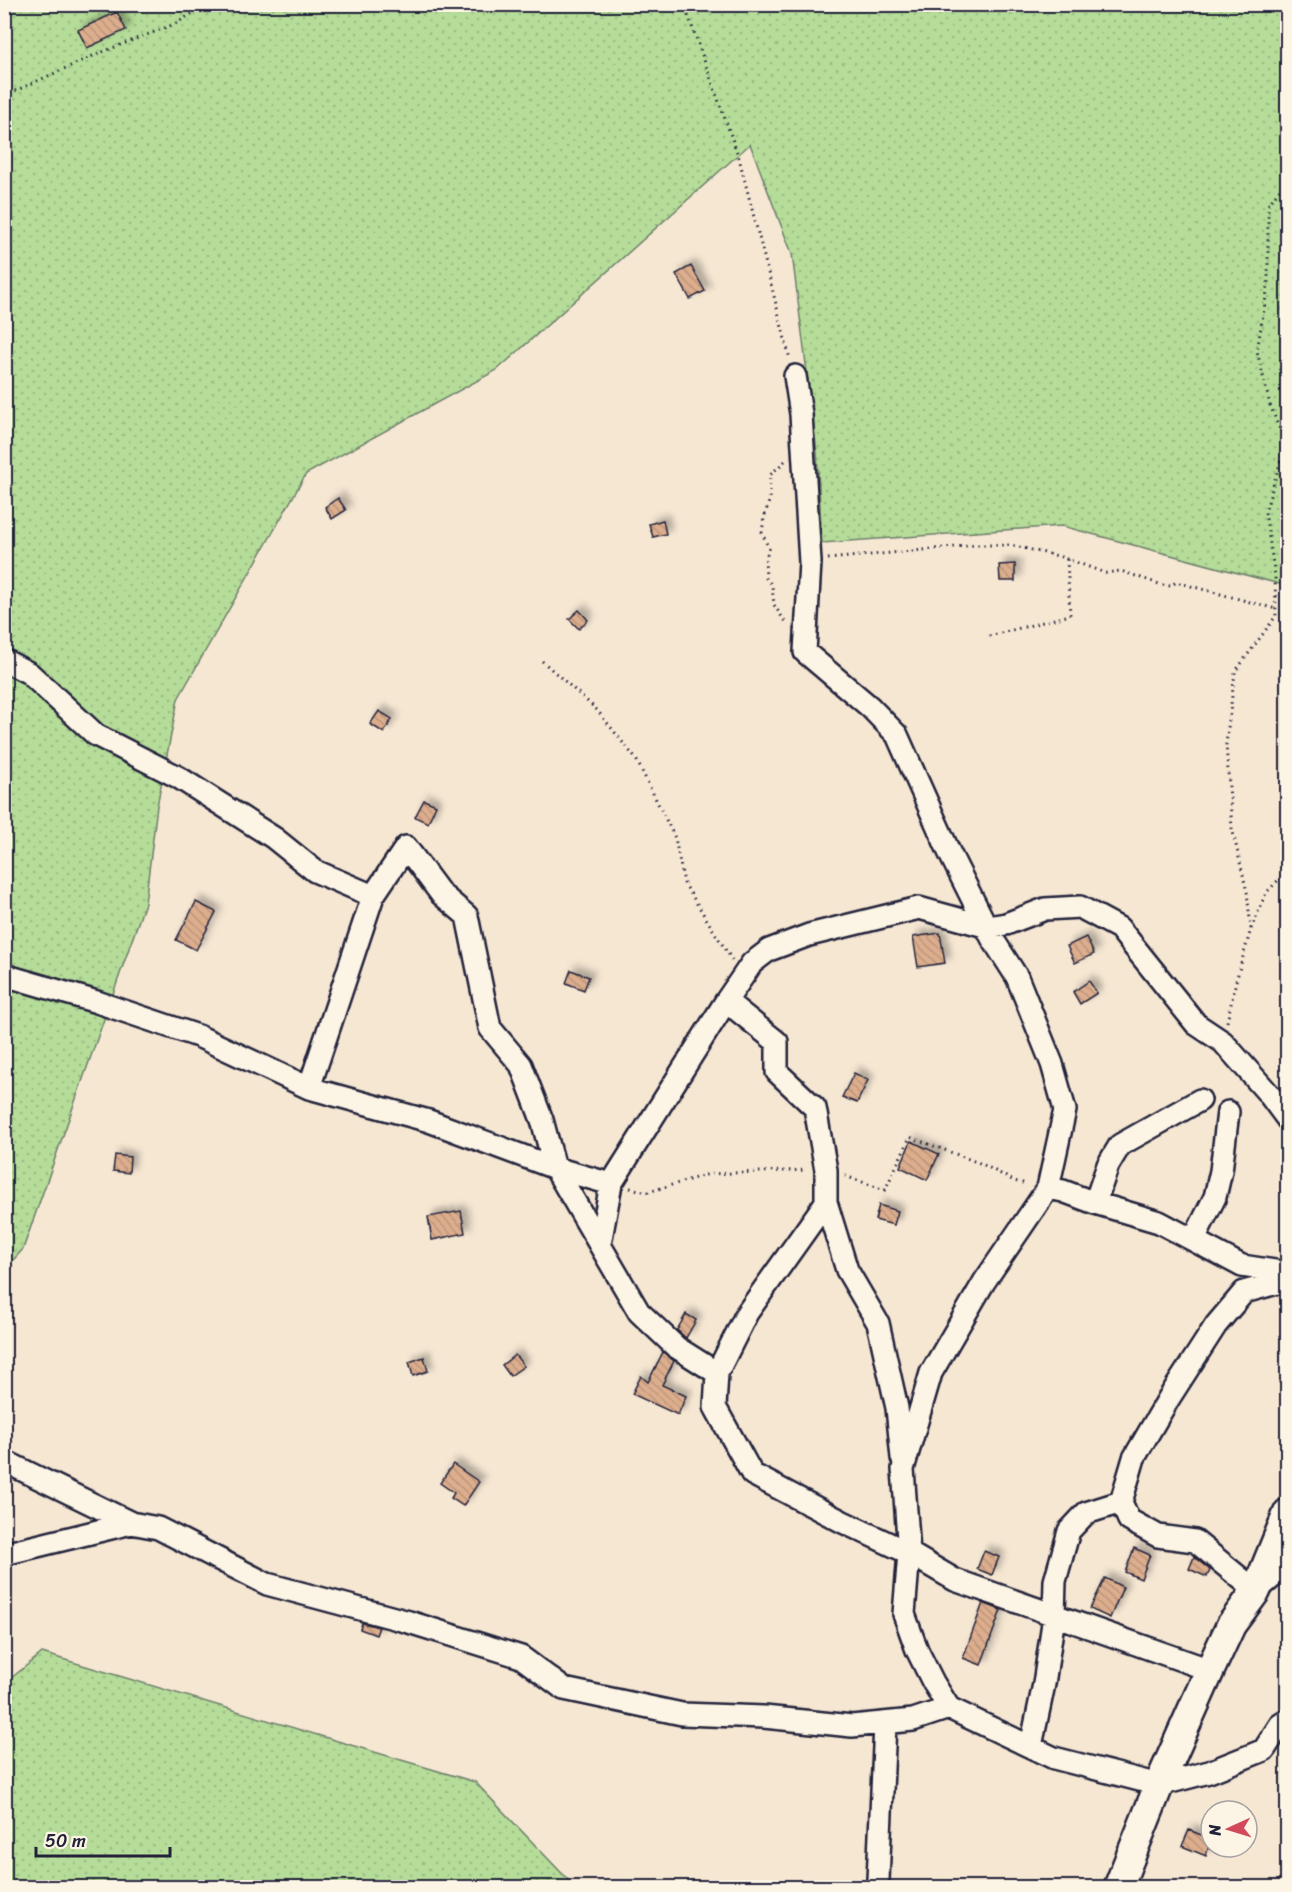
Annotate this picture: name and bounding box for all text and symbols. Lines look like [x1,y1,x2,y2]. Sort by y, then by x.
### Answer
north arrow [1199,1799,1259,1859]
scale bar [36,1820,170,1858]
text: N [1200,1823,1229,1838]
text: 50 m [45,1825,86,1857]

